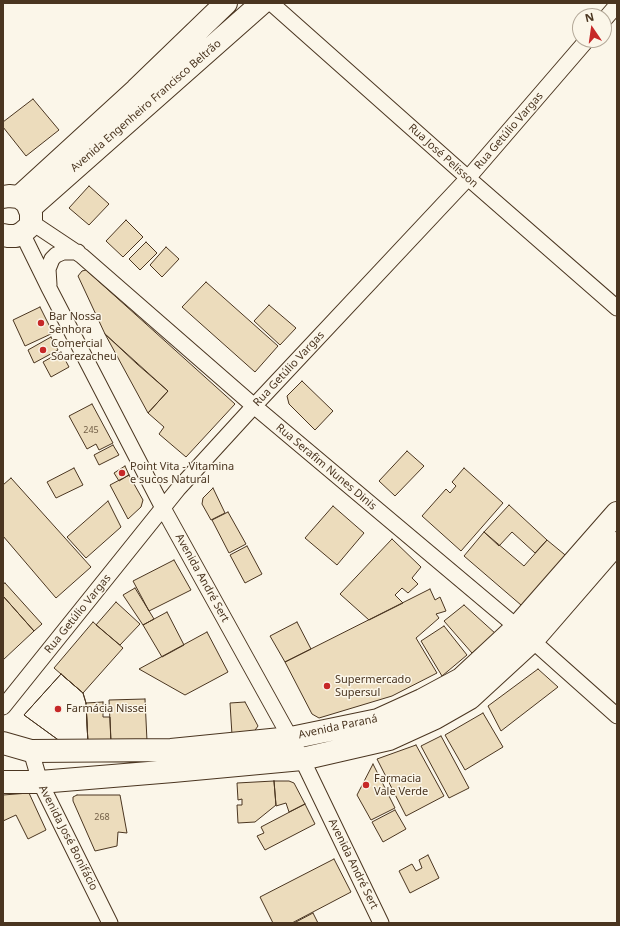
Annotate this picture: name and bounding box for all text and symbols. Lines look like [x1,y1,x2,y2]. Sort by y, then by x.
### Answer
north arrow [572,8,612,48]
text: N [583,8,595,25]
street label: Avenida Engenheiro Francisco Beltrão [68,37,224,175]
street label: Rua Getúlio Vargas [472,90,546,172]
street label: Rua José Pelisson [405,121,481,191]
place label: Bar Nossa Senhora [49,310,101,336]
marker: Bar Nossa Senhora [36,318,46,328]
street label: Rua Getúlio Vargas [251,329,327,409]
place label: Comercial Soarezacheu [51,337,117,363]
marker: Comercial Soarezacheu [38,345,48,355]
street label: Rua Serafim Nunes Dinis [273,421,379,513]
house number: 245 [83,425,99,435]
place label: Point Vita - Vitamina e sucos Natural [130,460,234,486]
marker: Point Vita - Vitamina e sucos Natural [117,468,127,478]
street label: Avenida André Sert [172,532,232,624]
street label: Rua Getúlio Vargas [42,572,114,656]
place label: Supermercado Supersul [335,673,411,699]
marker: Supermercado Supersul [322,681,332,691]
place label: Farmácia Nissei [66,702,147,716]
marker: Farmácia Nissei [53,704,63,714]
street label: Avenida Paraná [297,712,379,742]
place label: Farmacia Vale Verde [374,772,428,798]
marker: Farmacia Vale Verde [361,780,371,790]
street label: Avenida José Bonifácio [36,783,100,893]
house number: 268 [94,812,110,822]
street label: Avenida André Sert [325,817,381,911]

